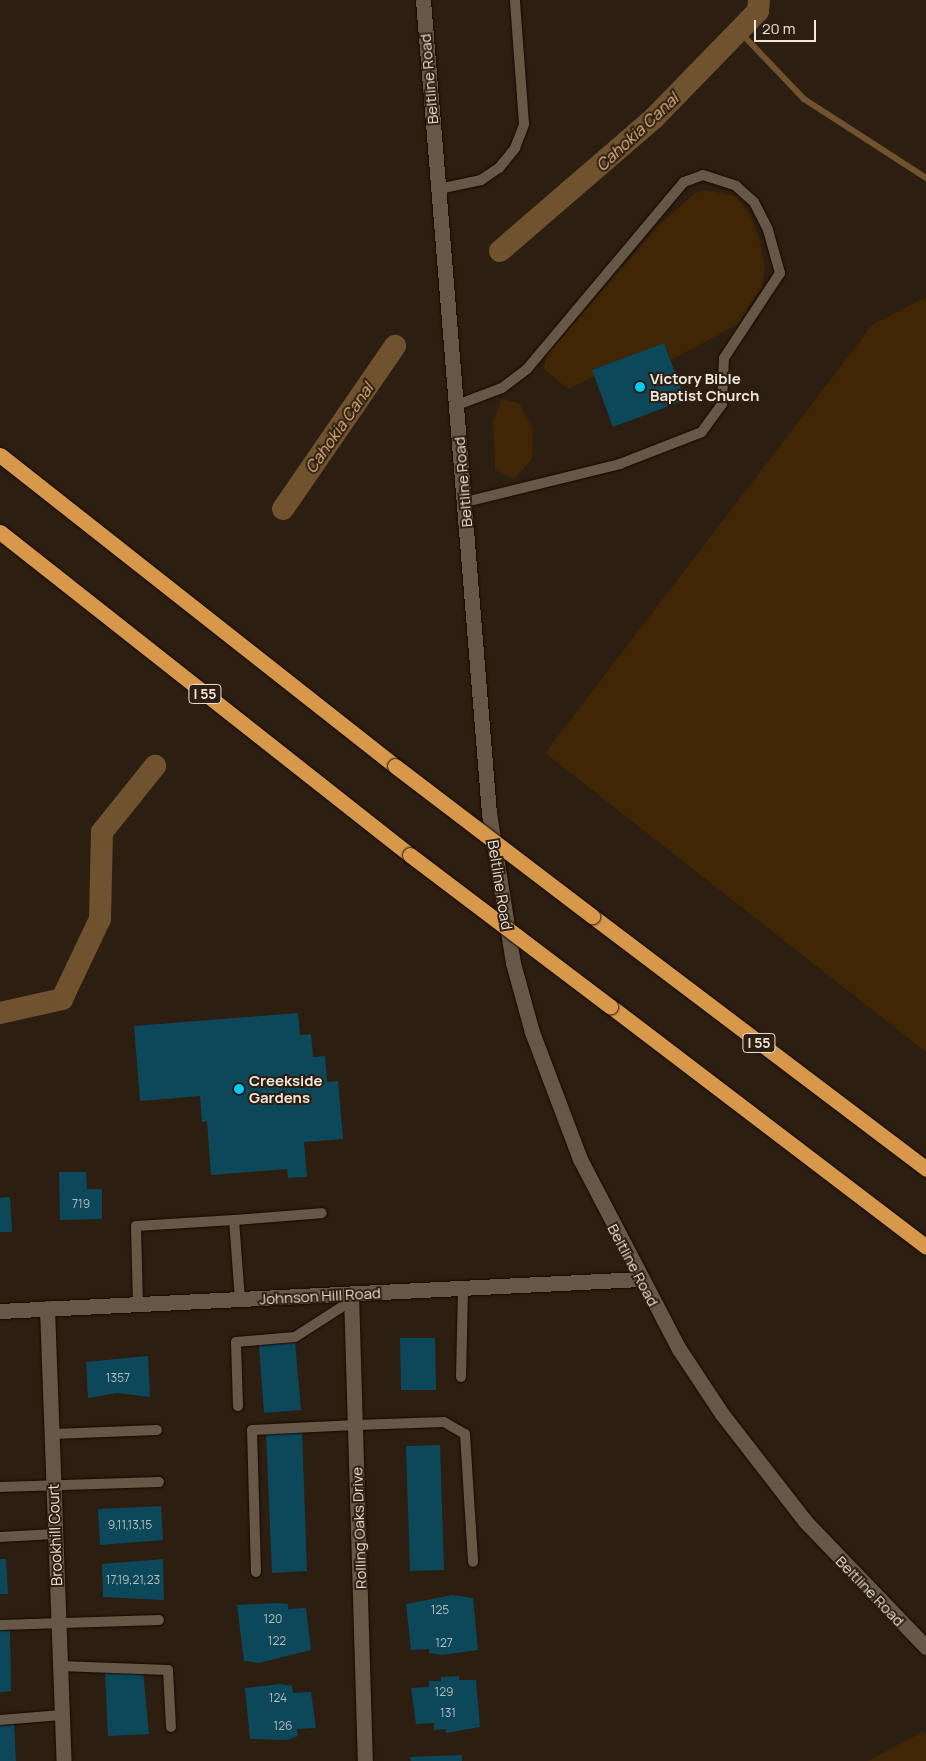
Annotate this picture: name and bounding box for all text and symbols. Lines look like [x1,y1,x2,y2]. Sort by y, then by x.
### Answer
scale bar [756,10,818,42]
text: 20 m [762,18,795,39]
street label: Beltline Road [416,33,442,125]
water label: Cahokia Canal [592,89,682,175]
place label: Victory Bible Baptist Church [650,369,759,404]
water label: Cahokia Canal [301,379,377,477]
marker: Victory Bible Baptist Church [634,381,646,393]
street label: Beltline Road [450,436,476,528]
road number: I 55 [188,682,222,706]
street label: Beltline Road [484,839,516,931]
road number: I 55 [742,1032,776,1054]
place label: Creekside Gardens [249,1071,323,1106]
marker: Creekside Gardens [233,1083,245,1095]
house number: 719 [72,1197,90,1211]
street label: Beltline Road [604,1221,662,1309]
street label: Johnson Hill Road [259,1284,381,1308]
house number: 1357 [106,1371,130,1385]
street label: Rolling Oaks Drive [348,1467,370,1589]
street label: Brookhill Court [44,1484,66,1586]
house number: 9,11,13,15 [108,1518,152,1532]
street label: Beltline Road [832,1552,908,1630]
house number: 17,19,21,23 [106,1573,160,1587]
house number: 125 [431,1603,449,1617]
house number: 120 [264,1612,282,1626]
house number: 122 [268,1634,286,1648]
house number: 127 [435,1636,453,1650]
house number: 129 [435,1685,453,1699]
house number: 124 [269,1691,287,1705]
house number: 131 [440,1706,456,1720]
house number: 126 [274,1719,292,1733]

